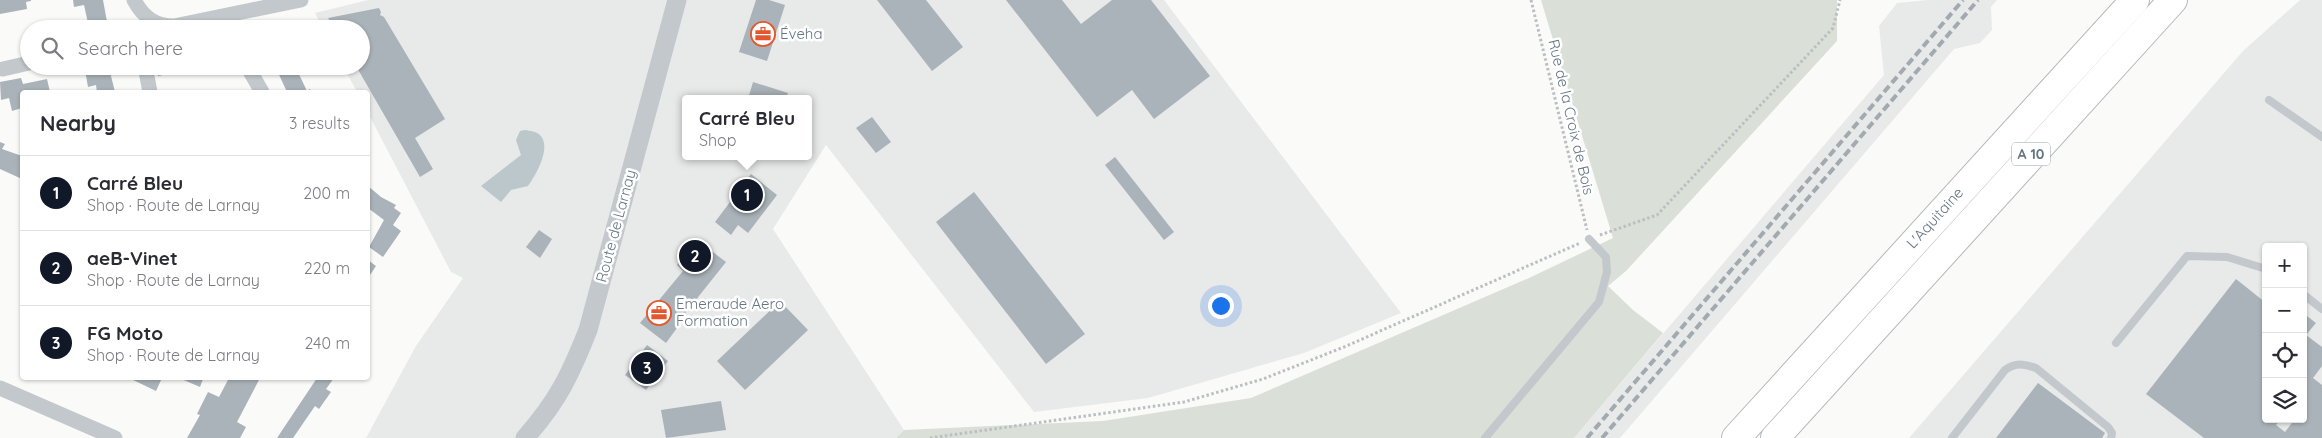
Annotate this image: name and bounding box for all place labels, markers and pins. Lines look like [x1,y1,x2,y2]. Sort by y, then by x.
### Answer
office icon: Éveha [750,21,776,47]
place label: Éveha [780,24,822,43]
pin: 1 [731,176,763,214]
pin: 2 [679,237,711,275]
place label: Emeraude Aero Formation [676,294,784,330]
office icon: Emeraude Aero Formation [646,300,672,326]
pin: 3 [631,349,663,387]

